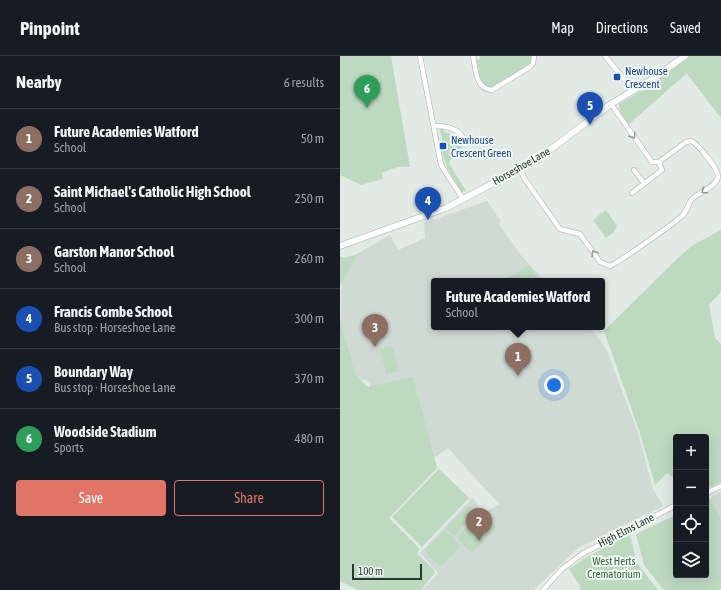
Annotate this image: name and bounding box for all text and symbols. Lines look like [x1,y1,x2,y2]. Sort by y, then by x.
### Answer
text: Pinpoint [20,17,80,39]
text: Map [551,20,574,36]
text: Directions [596,20,648,36]
text: Saved [670,20,701,36]
place label: Newhouse Crescent [625,65,668,90]
text: Nearby [16,72,62,92]
marker: Newhouse Crescent [612,72,622,82]
text: 6 results [284,75,324,90]
pin: 6 [354,75,380,108]
pin: 5 [577,92,603,125]
text: Future Academies Watford [54,123,199,140]
text: 1 [26,131,32,146]
text: 50 m [301,131,324,146]
one-way arrow [628,132,636,139]
place label: Newhouse Crescent Green [451,134,512,159]
text: School [54,140,86,155]
marker: Newhouse Crescent Green [438,141,448,151]
street label: Horseshoe Lane [490,145,552,187]
text: Saint Michael's Catholic High School [54,183,251,200]
one-way arrow [701,186,708,193]
pin: 4 [415,187,441,220]
text: 2 [26,191,32,206]
text: 250 m [295,191,324,206]
text: School [54,200,86,215]
text: Garston Manor School [54,243,174,260]
one-way arrow [591,250,598,257]
text: 3 [26,251,32,266]
text: 260 m [295,251,324,266]
text: School [54,260,86,275]
popup [431,278,605,330]
text: Future Academies Watford [446,288,590,305]
text: Francis Combe School [54,303,172,320]
text: School [446,305,478,320]
text: 4 [26,311,32,326]
text: 300 m [295,311,324,326]
pin: 3 [362,314,388,347]
text: Bus stop · Horseshoe Lane [54,320,176,335]
pin: 1 [505,343,531,376]
text: Boundary Way [54,363,133,380]
text: 5 [26,371,32,386]
text: 370 m [295,371,324,386]
your location [544,375,564,395]
text: Bus stop · Horseshoe Lane [54,380,176,395]
text: Woodside Stadium [54,423,157,440]
text: 6 [26,431,32,446]
text: 480 m [295,431,324,446]
map controls [673,434,709,578]
button: + [673,434,709,470]
text: Sports [54,440,84,455]
button: − [673,470,709,506]
button: Save [16,480,166,516]
button: Share [174,480,324,516]
button: locate [673,506,709,542]
pin: 2 [466,508,492,541]
street label: High Elms Lane [596,511,656,549]
button: layers [673,542,709,578]
park label: West Herts Crematorium [587,555,641,580]
scale bar [352,562,422,581]
text: 100 m [358,565,383,577]

